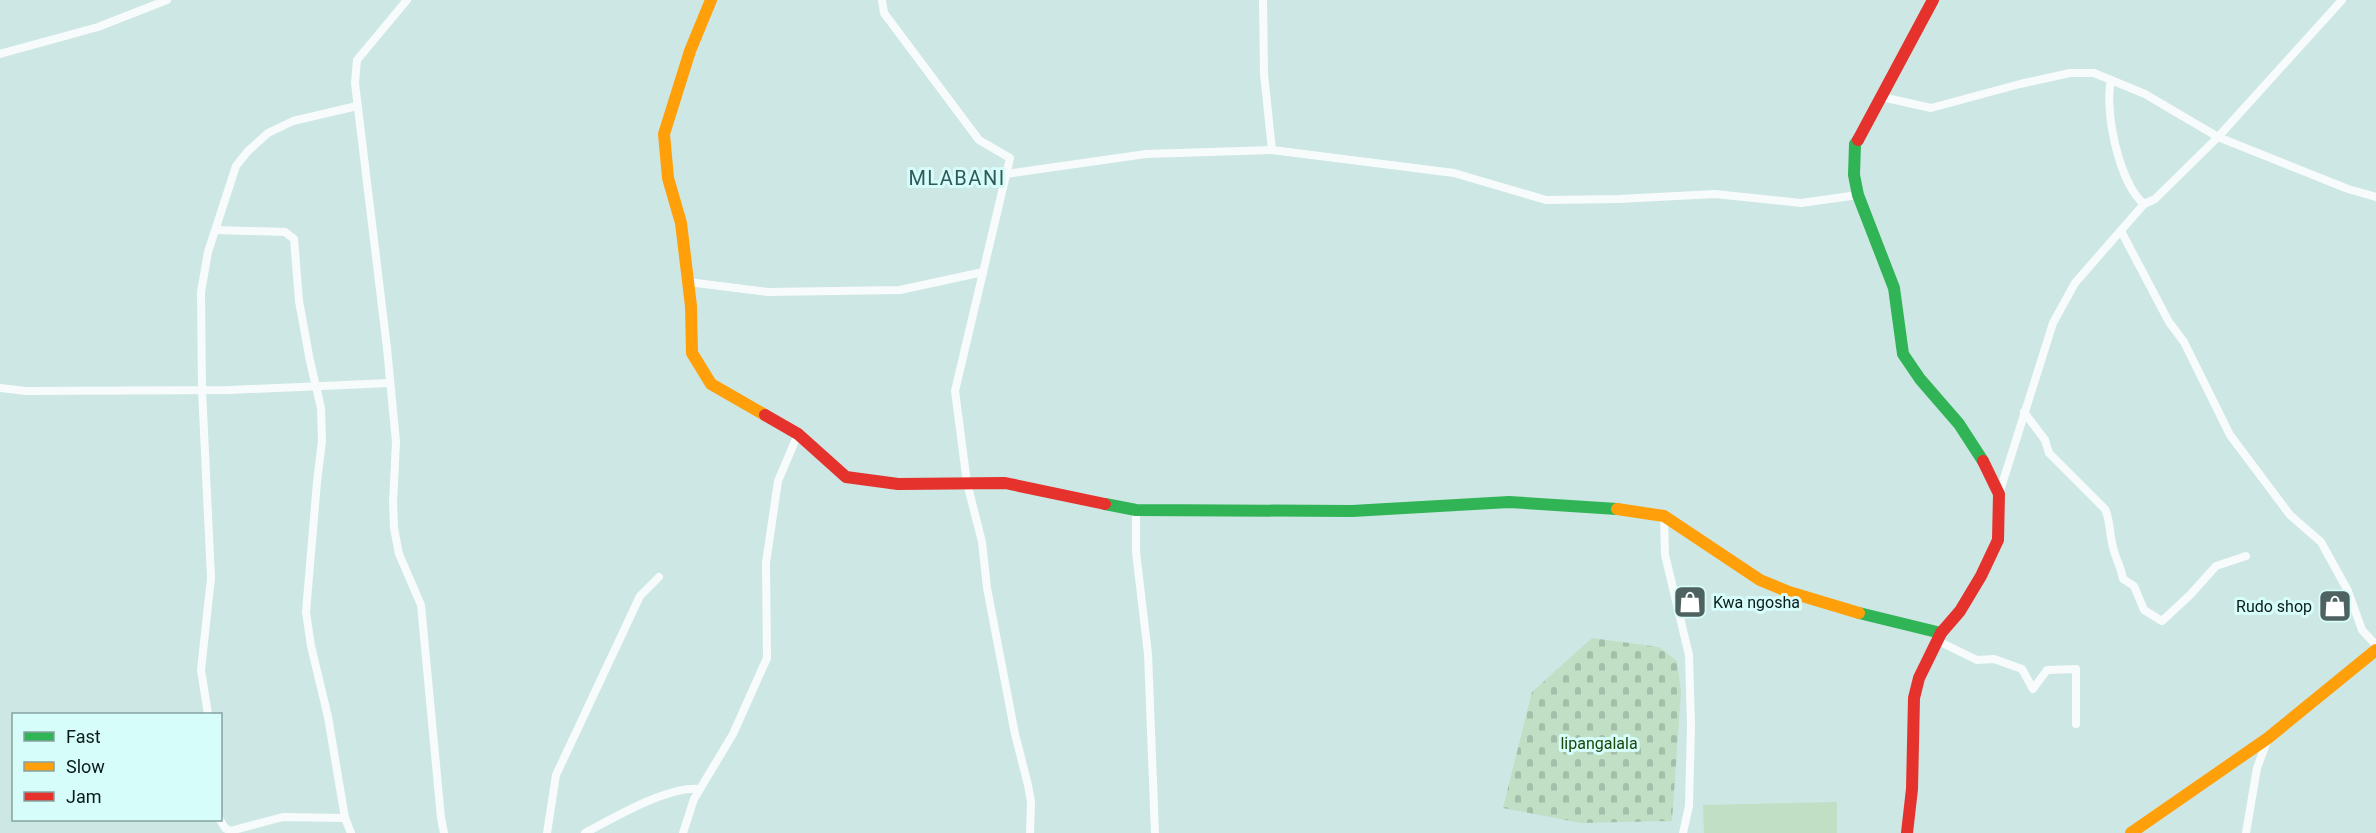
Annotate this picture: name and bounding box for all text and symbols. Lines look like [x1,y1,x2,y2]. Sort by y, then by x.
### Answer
district label: MLABANI [908,166,1006,190]
shop icon: Kwa ngosha [1672,584,1708,620]
shop icon: Rudo shop [2317,588,2353,624]
place label: Kwa ngosha [1713,593,1800,612]
place label: Rudo shop [2236,597,2312,616]
legend [12,713,222,821]
text: Fast [66,726,101,747]
park label: lipangalala [1560,734,1638,753]
text: Slow [66,756,105,777]
text: Jam [66,786,102,807]

